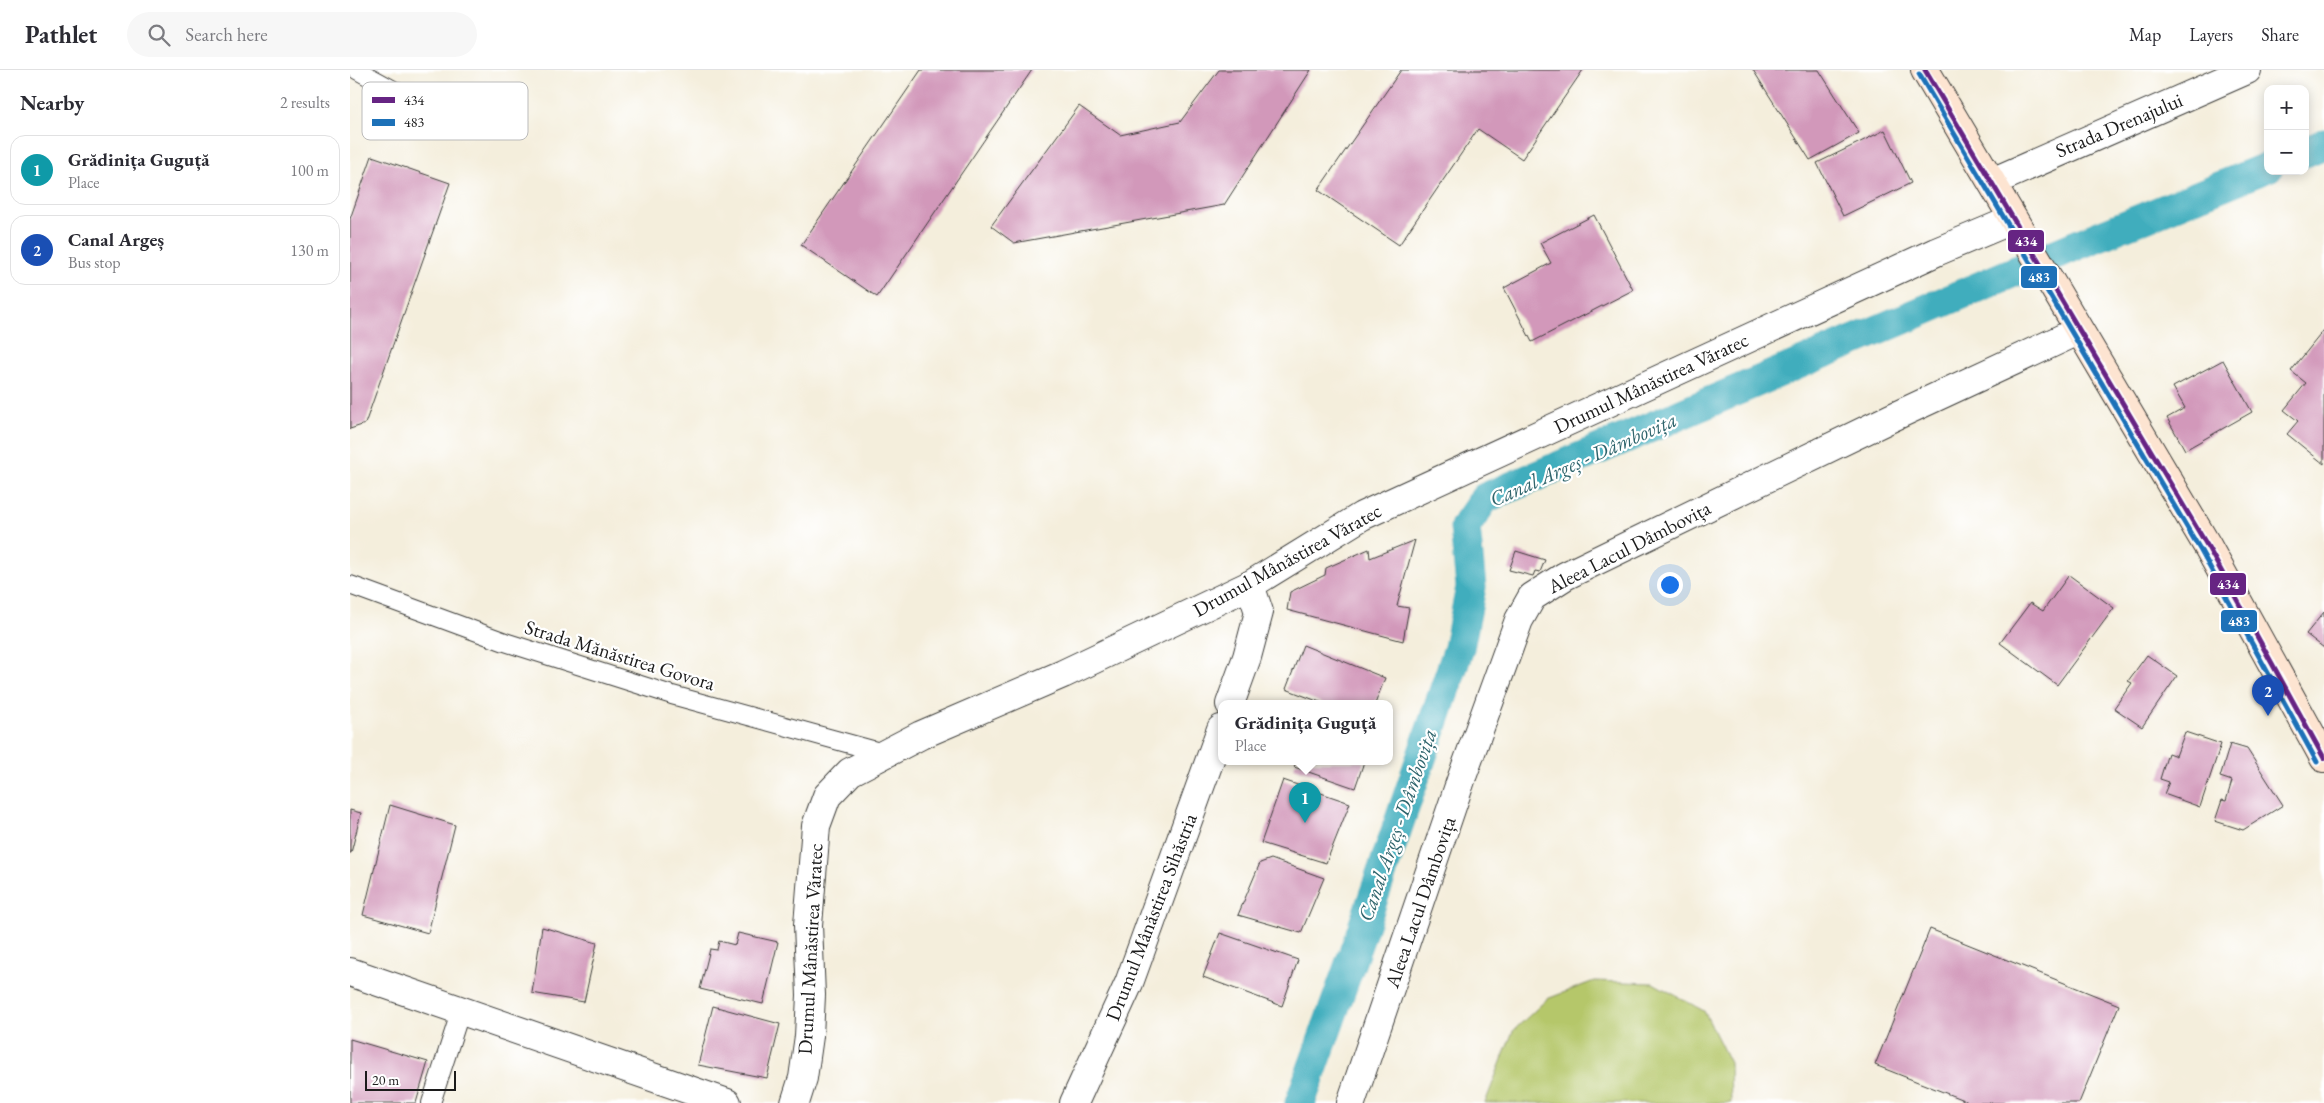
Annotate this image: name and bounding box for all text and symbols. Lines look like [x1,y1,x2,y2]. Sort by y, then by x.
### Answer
search box [127,12,477,57]
text: Pathlet [25,19,97,50]
icon: search [145,21,173,49]
text: Search here [185,22,268,47]
text: Map [2129,23,2161,46]
text: Layers [2189,23,2233,46]
text: Share [2261,23,2299,46]
legend [362,82,528,140]
map controls [2264,85,2309,175]
button: + [2264,85,2309,130]
street label: Strada Drenajului [2052,87,2187,163]
text: Nearby [20,89,84,116]
text: 434 [404,91,424,109]
text: 2 results [280,92,330,113]
text: 483 [404,113,424,131]
button: − [2264,130,2309,175]
text: Grădinița Guguță [68,147,210,172]
text: 1 [33,160,41,181]
text: 100 m [290,160,329,181]
text: Place [68,172,100,193]
text: Canal Argeș [68,227,164,252]
line badge: 434 [2007,229,2045,253]
text: 434 [2015,232,2038,250]
text: 2 [33,240,41,261]
text: 130 m [290,240,329,261]
text: Bus stop [68,252,121,273]
line badge: 483 [2020,265,2058,289]
text: 483 [2028,268,2050,286]
street label: Drumul Mânăstirea Văratec [1550,327,1752,439]
water label: Canal Argeș - Dâmbovița [1485,406,1681,512]
street label: Aleea Lacul Dâmbovița [1542,495,1715,600]
street label: Drumul Mânăstirea Văratec [1188,497,1386,623]
your location [1657,572,1683,598]
line badge: 434 [2209,572,2247,596]
text: 434 [2217,575,2240,593]
line badge: 483 [2220,609,2258,633]
text: 483 [2228,612,2250,630]
street label: Strada Mănăstirea Govora [522,614,718,696]
pin: 2 [2252,675,2284,716]
popup [1218,700,1393,765]
text: Grădinița Guguță [1235,710,1376,735]
water label: Canal Argeș - Dâmbovița [1351,725,1443,925]
text: Place [1235,735,1266,756]
pin: 1 [1289,782,1321,823]
street label: Drumul Mânăstirea Sihăstria [1099,810,1203,1024]
street label: Aleea Lacul Dâmbovița [1378,813,1462,992]
street label: Drumul Mânăstirea Văratec [791,843,829,1055]
scale bar [365,1068,456,1091]
text: 20 m [372,1071,399,1089]

